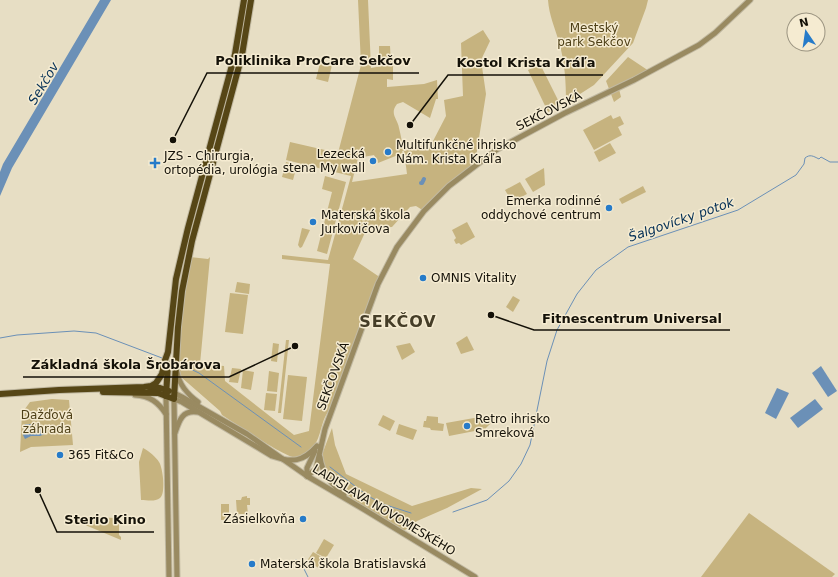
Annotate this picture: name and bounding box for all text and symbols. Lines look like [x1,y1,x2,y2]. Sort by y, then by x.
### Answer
north arrow [786,12,826,52]
text: N [798,15,810,30]
park label: Mestský park Sekčov [557,21,631,49]
callout: Poliklinika ProCare Sekčov [207,48,419,73]
callout: Kostol Krista Kráľa [448,50,603,75]
text: Poliklinika ProCare Sekčov [215,53,411,68]
text: Kostol Krista Kráľa [456,55,596,70]
water label: Sekčov [25,59,62,107]
street label: SEKČOVSKÁ [513,87,585,134]
place label: Multifunkčné ihrisko Nám. Krista Kráľa [396,138,516,166]
place label: Lezecká stena My wall [283,147,365,175]
marker: Multifunkčné ihrisko Nám. Krista Kráľa [383,147,393,157]
place label: JZS - Chirurgia, ortopédia, urológia [163,149,278,177]
marker: Lezecká stena My wall [368,156,378,166]
marker: JZS - Chirurgia, ortopédia, urológia [149,157,161,169]
place label: Emerka rodinné oddychové centrum [481,194,601,222]
water label: Šalgovícky potok [626,194,736,245]
marker: Emerka rodinné oddychové centrum [604,203,614,213]
place label: Materská škola Jurkovičova [320,208,411,236]
marker: Materská škola Jurkovičova [308,217,318,227]
place label: OMNIS Vitality [431,271,517,285]
marker: OMNIS Vitality [418,273,428,283]
callout: Fitnescentrum Universal [534,305,730,330]
text: Fitnescentrum Universal [542,311,722,326]
district label: SEKČOV [359,312,437,331]
street label: SEKČOVSKÁ [313,339,352,412]
callout: Základná škola Šrobárova [23,352,229,377]
text: Základná škola Šrobárova [31,357,221,372]
park label: Dažďová záhrada [21,408,73,436]
place label: Retro ihrisko Smreková [475,412,550,440]
marker: Retro ihrisko Smreková [462,421,472,431]
place label: 365 Fit&Co [68,448,134,462]
marker: 365 Fit&Co [55,450,65,460]
street label: LADISLAVA NOVOMESKÉHO [310,461,459,558]
callout: Sterio Kino [57,507,154,532]
text: Sterio Kino [64,512,146,527]
place label: Zásielkovňa [223,512,295,526]
marker: Zásielkovňa [298,514,308,524]
place label: Materská škola Bratislavská [260,557,426,571]
marker: Materská škola Bratislavská [247,559,257,569]

